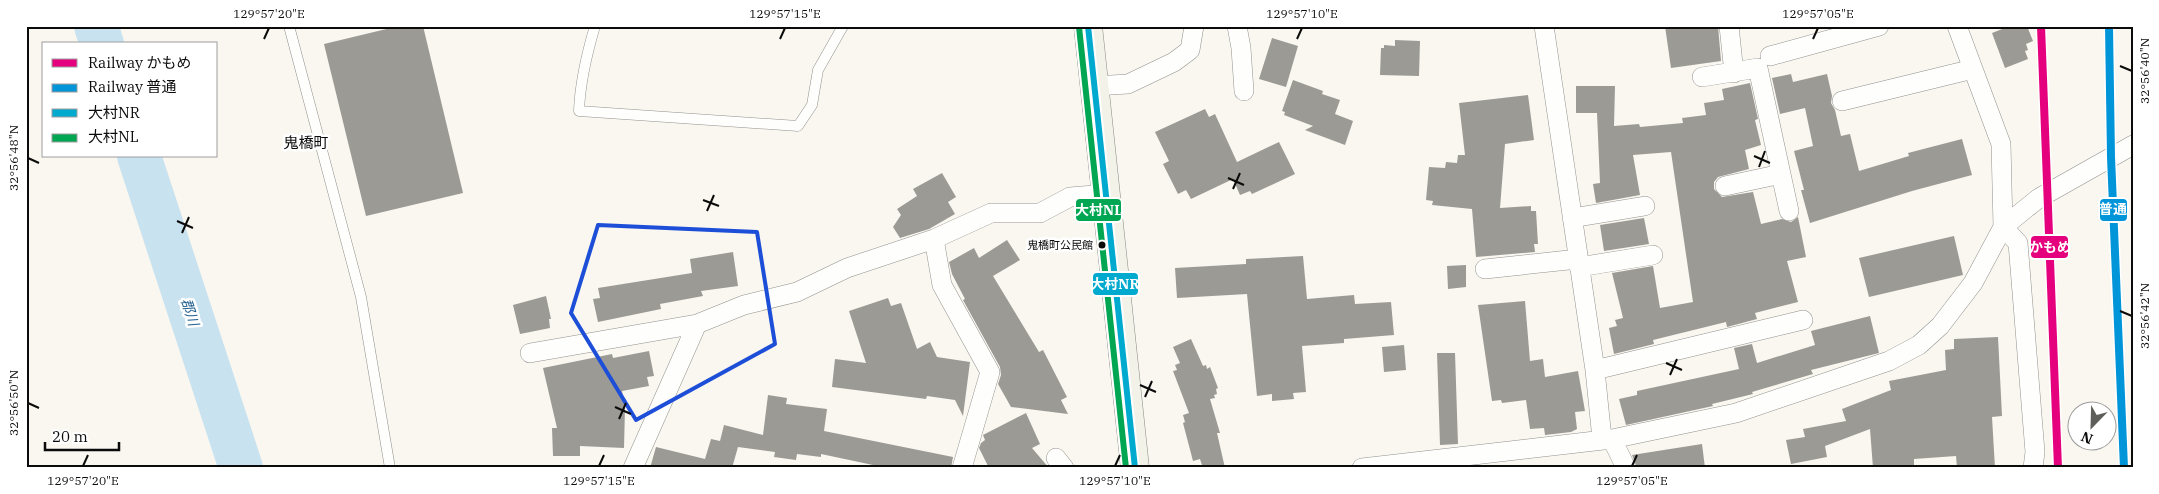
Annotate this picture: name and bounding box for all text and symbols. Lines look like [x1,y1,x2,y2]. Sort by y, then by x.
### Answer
text: 129°57'20"E [233,6,305,21]
text: 129°57'15"E [749,6,821,21]
text: 129°57'10"E [1266,6,1338,21]
text: 129°57'05"E [1782,6,1854,21]
text: 32°56'40"N [2137,38,2152,104]
legend [42,42,218,158]
text: Railway かもめ [88,53,192,72]
text: Railway 普通 [88,77,177,96]
text: 大村NR [88,103,140,122]
text: 32°56'48"N [6,125,21,191]
text: 大村NL [88,127,139,146]
district label: 鬼橋町 [283,133,329,152]
line badge: 大村NL [1075,198,1122,222]
line badge: 普通 [2099,198,2128,222]
text: 普通 [2099,200,2127,218]
text: 大村NL [1075,201,1123,219]
line badge: かもめ [2030,235,2069,259]
place label: 鬼橋町公民館 [1027,238,1093,252]
text: かもめ [2029,238,2071,256]
marker: 鬼橋町公民館 [1097,240,1107,250]
line badge: 大村NR [1092,272,1139,296]
text: 大村NR [1090,275,1140,293]
text: 32°56'42"N [2137,283,2152,349]
water label: 郡川 [177,296,204,330]
text: 32°56'50"N [6,370,21,436]
north arrow [2066,402,2116,452]
scale bar [45,419,119,451]
text: 20 m [52,427,88,446]
text: N [2078,428,2096,448]
text: 129°57'20"E [47,473,119,488]
text: 129°57'15"E [563,473,635,488]
text: 129°57'10"E [1079,473,1151,488]
text: 129°57'05"E [1596,473,1668,488]

